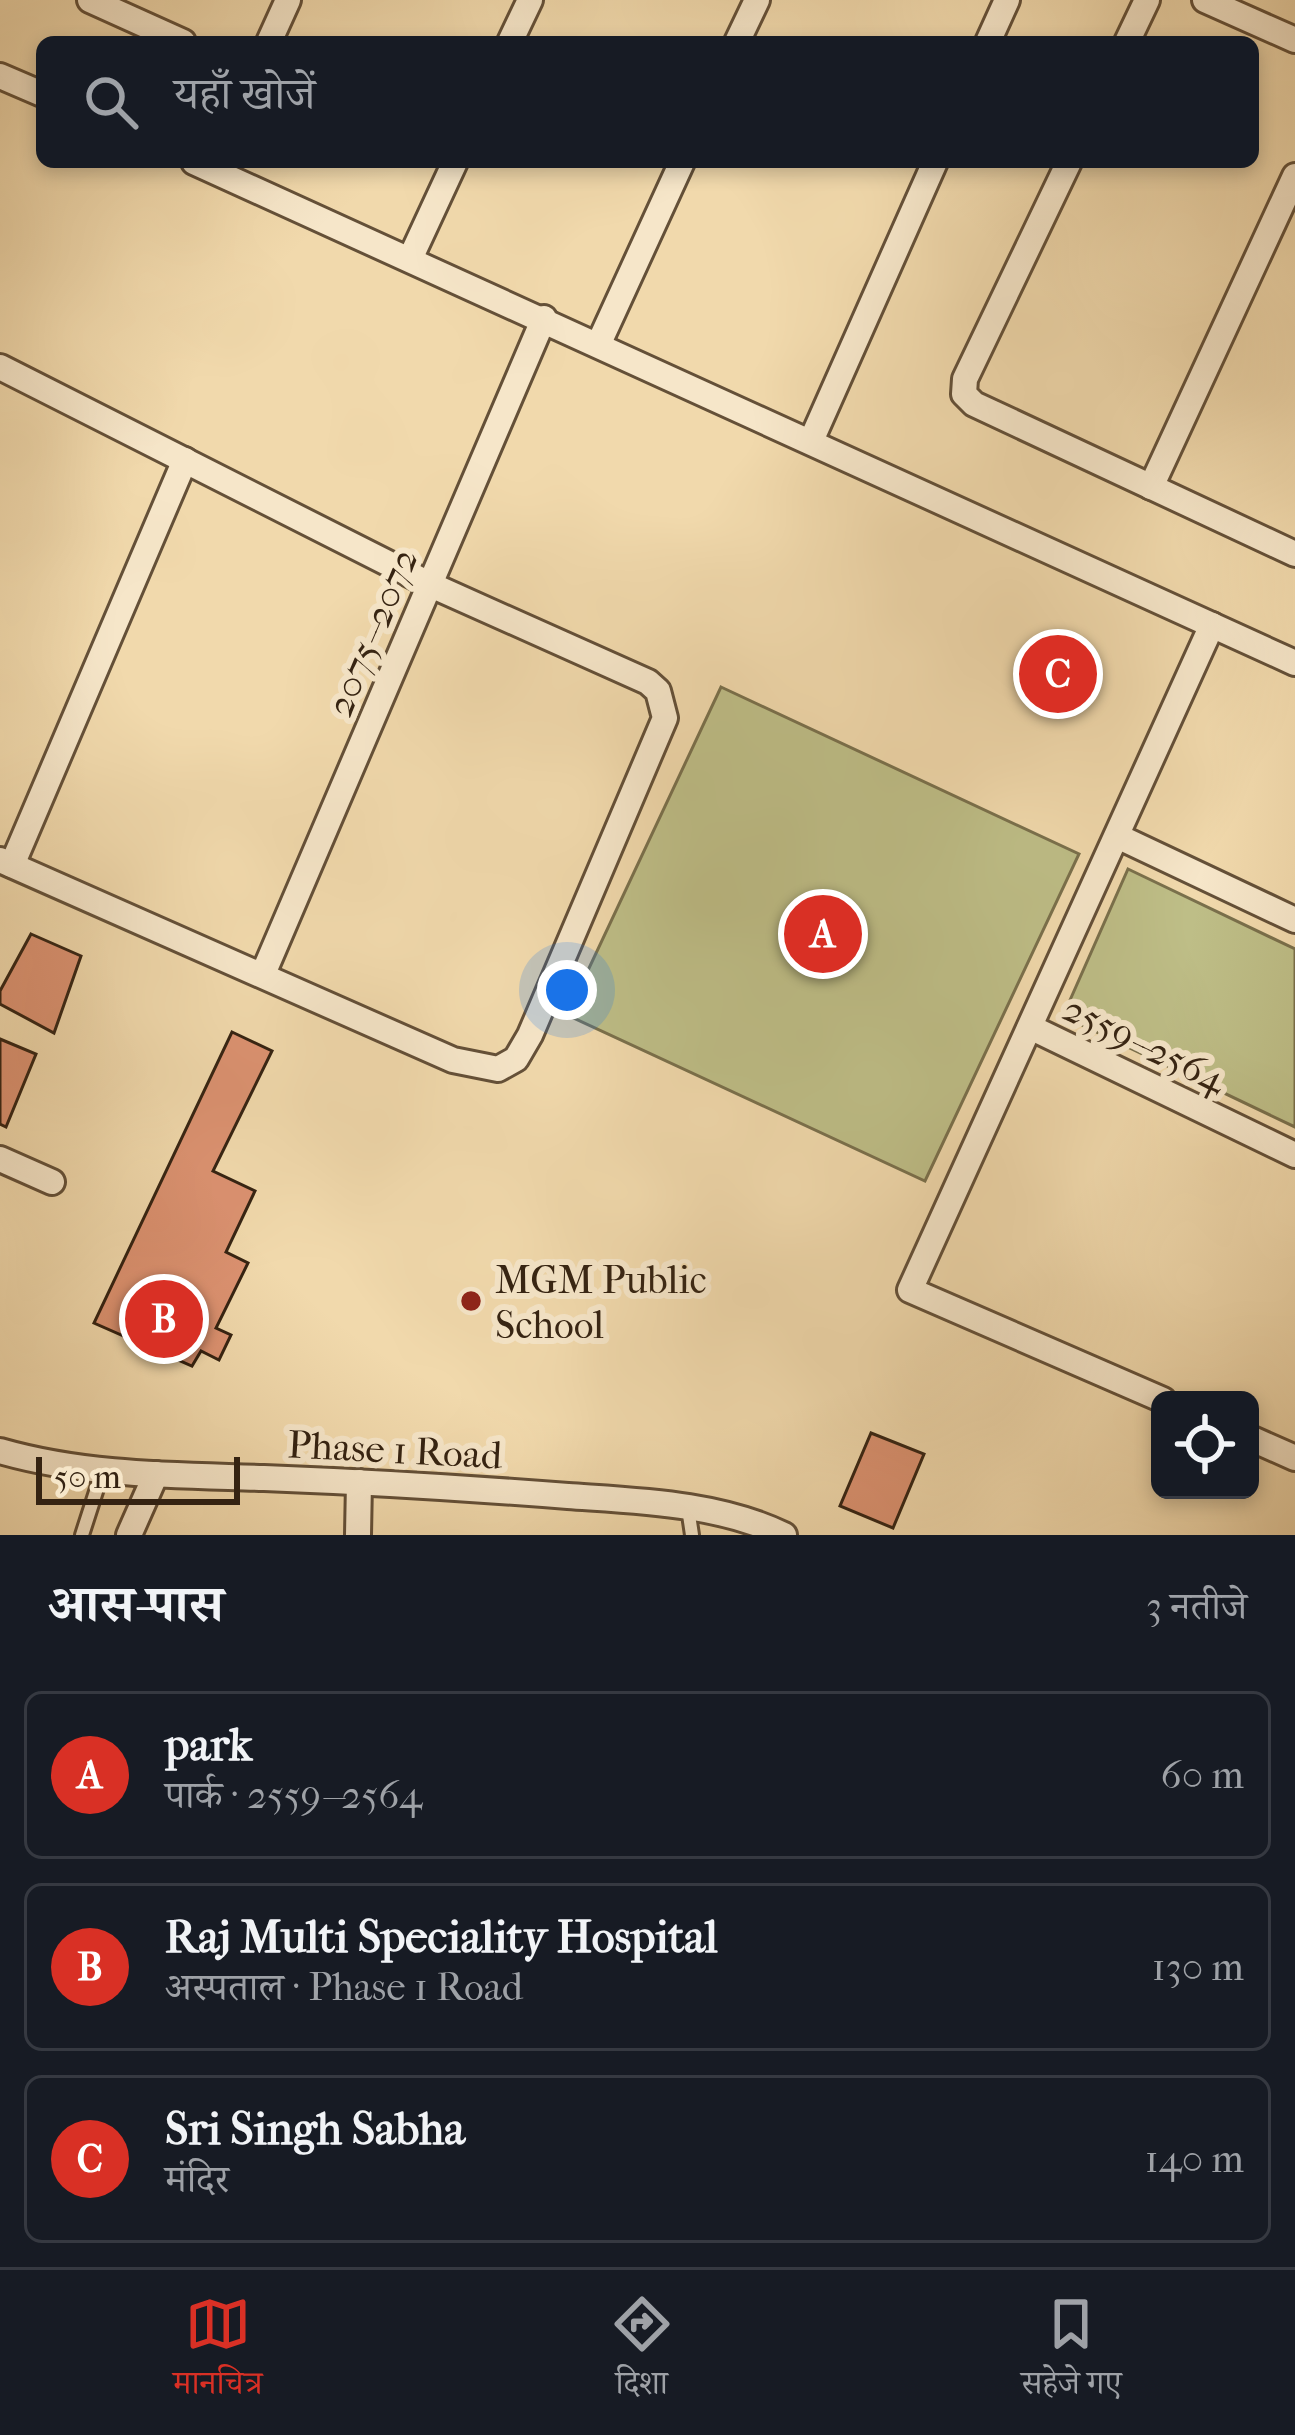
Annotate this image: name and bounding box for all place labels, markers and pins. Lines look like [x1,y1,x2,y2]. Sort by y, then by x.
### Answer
pin: C [1019,629,1097,719]
pin: A [784,889,862,979]
place label: MGM Public School [495,1257,707,1348]
pin: B [125,1274,203,1364]
marker: MGM Public School [458,1288,484,1314]

